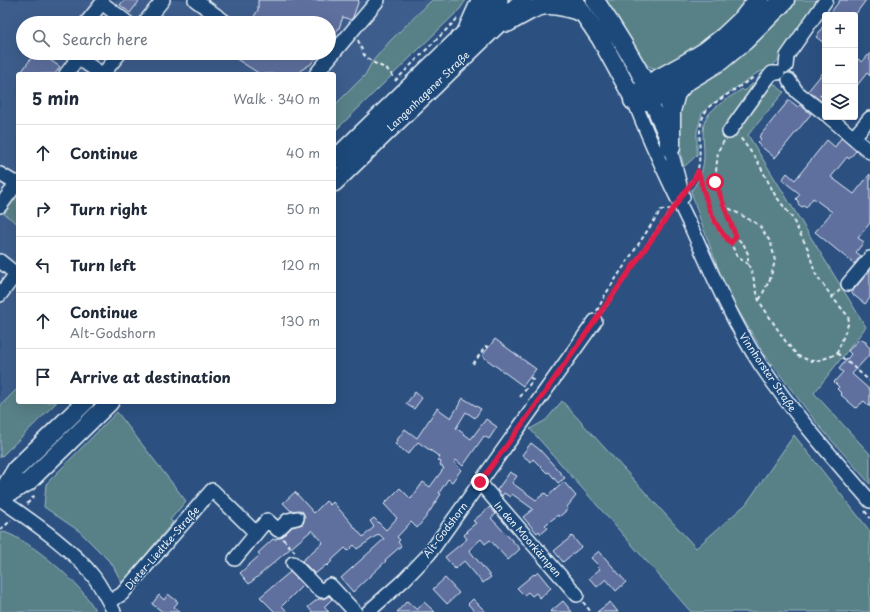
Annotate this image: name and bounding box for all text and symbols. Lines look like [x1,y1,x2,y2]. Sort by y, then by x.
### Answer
map controls [822,12,858,120]
button: + [822,12,858,48]
search box [16,16,336,60]
icon: search [30,27,52,49]
text: Search here [62,27,148,50]
street label: Langenhagener Straße [383,47,472,134]
button: − [822,48,858,84]
button: layers [822,84,858,120]
text: 5 min [32,85,79,111]
text: Walk · 340 m [233,89,320,108]
text: Continue [70,141,138,164]
icon: ahead [32,142,54,164]
text: 40 m [286,143,320,162]
route start [706,173,724,191]
text: Turn right [70,197,147,220]
icon: right [32,198,54,220]
text: 50 m [286,199,320,218]
text: Turn left [70,253,136,276]
icon: left [32,254,54,276]
text: 120 m [281,255,320,274]
text: Continue [70,300,138,323]
icon: ahead [32,310,54,332]
text: 130 m [281,311,320,330]
text: Alt-Godshorn [70,323,156,342]
street label: Vinnhorster Straße [736,329,800,414]
text: Arrive at destination [70,365,231,388]
icon: arrive [32,366,54,388]
route end [471,473,489,491]
street label: In den Moorkämpen [491,498,565,580]
street label: Alt-Godshorn [419,499,470,561]
street label: Dieter-Liedtke-Straße [121,503,202,593]

